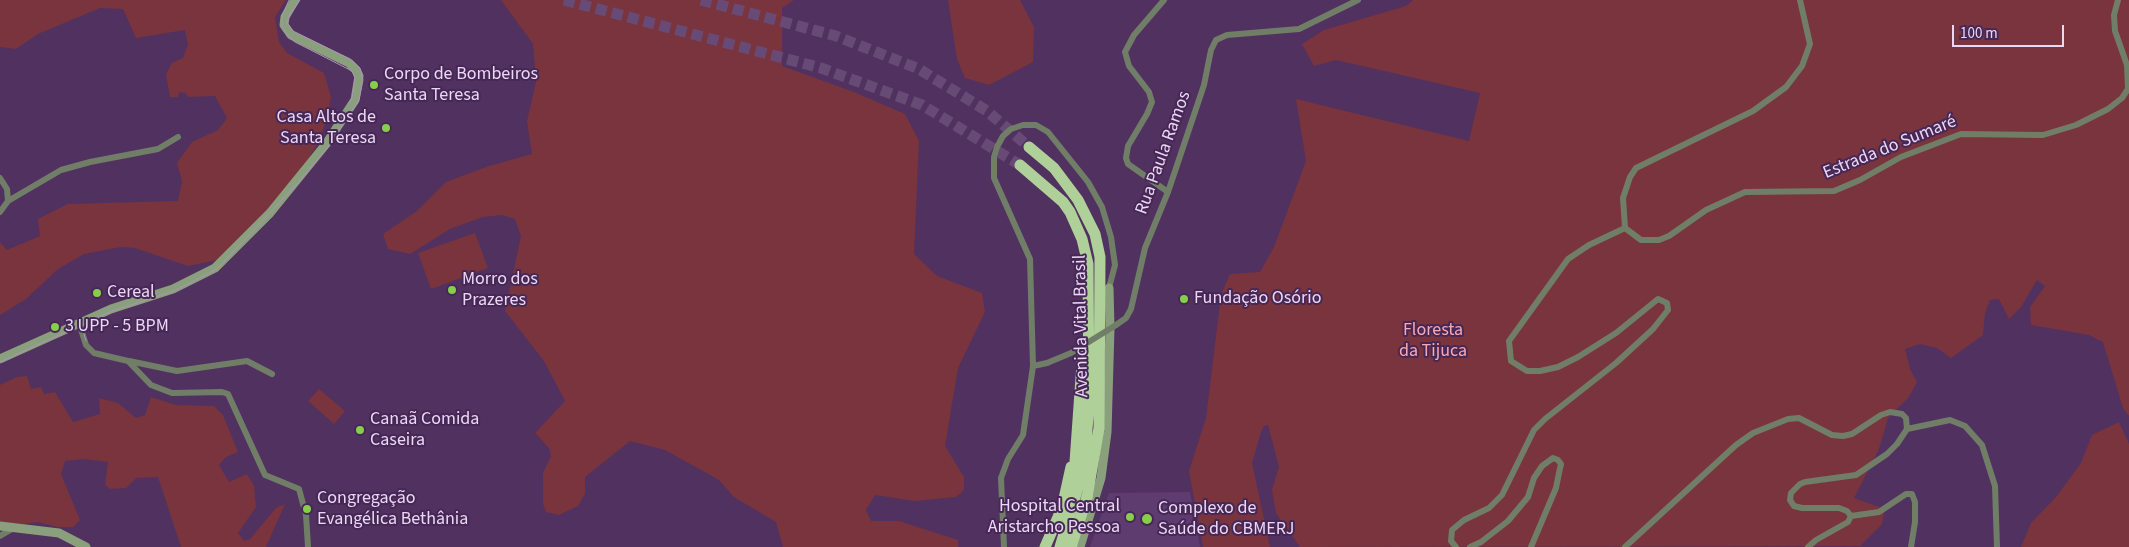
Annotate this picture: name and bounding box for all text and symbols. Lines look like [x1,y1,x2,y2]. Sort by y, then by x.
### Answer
scale bar [1954,15,2066,47]
text: 100 m [1960,23,1998,44]
place label: Corpo de Bombeiros Santa Teresa [384,64,538,106]
marker: Corpo de Bombeiros Santa Teresa [368,79,380,91]
street label: Rua Paula Ramos [1132,88,1196,218]
place label: Casa Altos de Santa Teresa [276,107,376,150]
street label: Estrada do Sumaré [1820,111,1960,185]
marker: Casa Altos de Santa Teresa [380,122,392,134]
street label: Avenida Vital Brasil [1070,255,1094,397]
place label: Morro dos Prazeres [462,269,538,312]
place label: Cereal [107,282,155,304]
marker: Morro dos Prazeres [446,284,458,296]
marker: Cereal [91,287,103,299]
place label: Fundação Osório [1194,288,1321,310]
marker: Fundação Osório [1178,293,1190,305]
place label: 3 UPP - 5 BPM [65,316,169,338]
park label: Floresta da Tijuca [1399,320,1467,362]
marker: 3 UPP - 5 BPM [49,321,61,333]
place label: Canaã Comida Caseira [370,409,479,452]
marker: Canaã Comida Caseira [354,424,366,436]
place label: Congregação Evangélica Bethânia [317,488,468,530]
place label: Hospital Central Aristarcho Pessoa [988,496,1120,538]
place label: Complexo de Saúde do CBMERJ [1158,498,1294,540]
marker: Congregação Evangélica Bethânia [301,503,313,515]
marker: Hospital Central Aristarcho Pessoa [1124,511,1136,523]
marker: Complexo de Saúde do CBMERJ [1140,512,1154,526]

